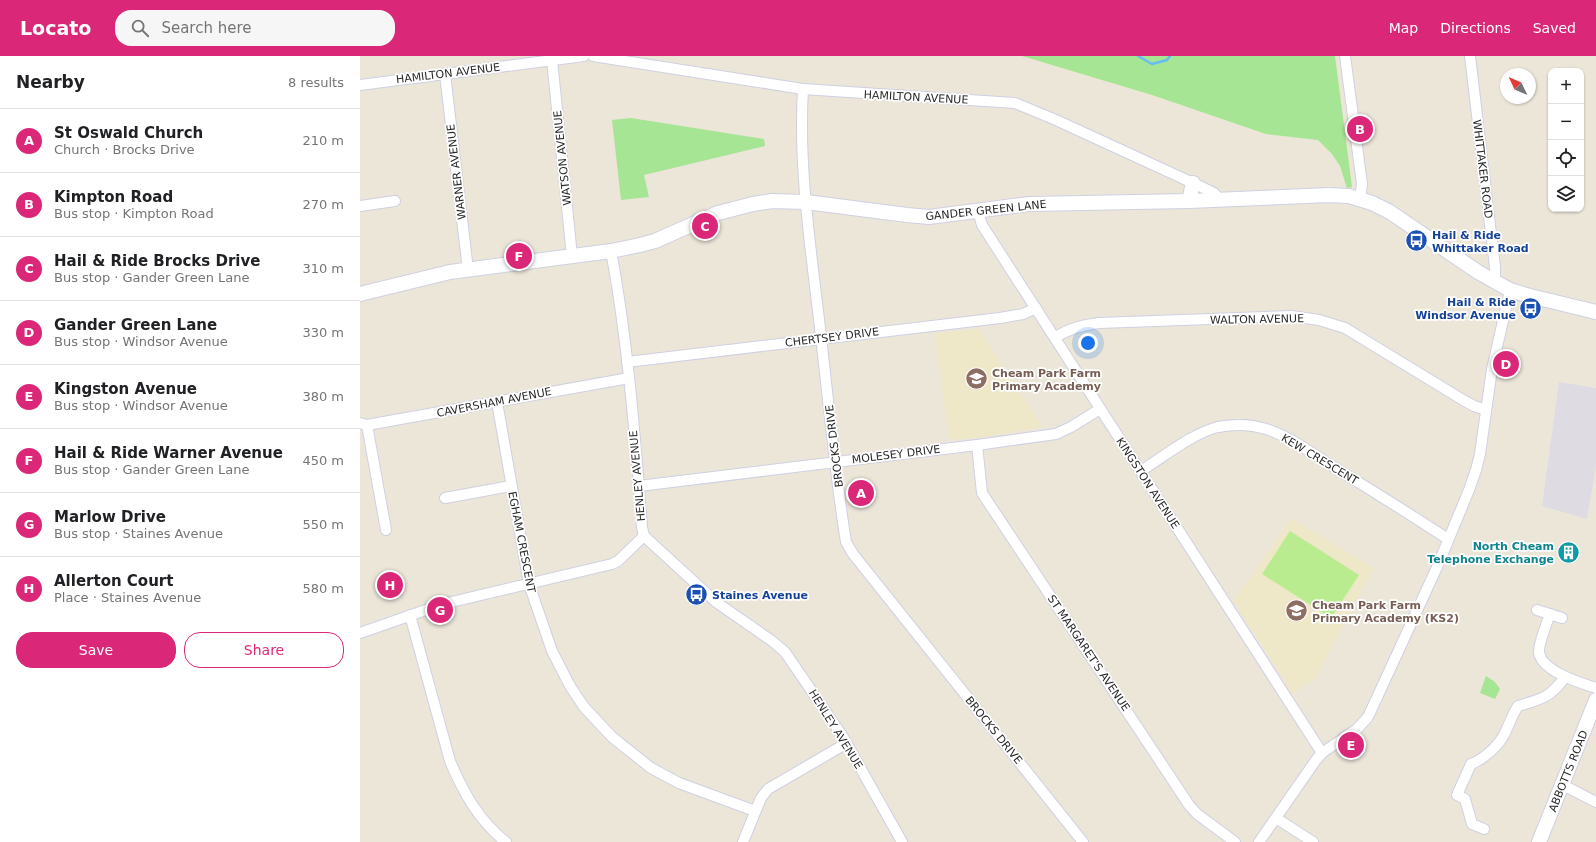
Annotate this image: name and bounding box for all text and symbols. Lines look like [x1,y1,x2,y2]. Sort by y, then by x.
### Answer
search box [115,10,395,46]
text: Locato [20,17,91,39]
icon: search [129,17,151,39]
text: Search here [161,19,252,37]
text: Map [1389,20,1418,36]
text: Directions [1440,20,1511,36]
text: Saved [1533,20,1576,36]
street label: HAMILTON AVENUE [395,61,501,86]
north arrow [1500,68,1536,104]
map controls [1548,68,1584,212]
button: + [1548,68,1584,104]
text: Nearby [16,72,85,92]
text: 8 results [288,75,344,90]
street label: HAMILTON AVENUE [863,88,969,107]
button: − [1548,104,1584,140]
street label: WATSON AVENUE [551,110,574,206]
pin: B [1347,114,1373,144]
street label: WHITTAKER ROAD [1470,119,1495,219]
street label: WARNER AVENUE [444,123,469,221]
text: St Oswald Church [54,124,203,142]
text: A [24,133,34,148]
text: 210 m [302,133,344,148]
button: locate [1548,140,1584,176]
text: Church · Brocks Drive [54,142,195,157]
button: layers [1548,176,1584,212]
text: Kimpton Road [54,188,173,206]
text: B [24,197,34,212]
text: 270 m [302,197,344,212]
street label: GANDER GREEN LANE [925,198,1047,223]
text: Bus stop · Kimpton Road [54,206,214,221]
pin: C [692,211,718,241]
bus stop icon: Hail & Ride Whittaker Road [1404,228,1430,254]
place label: Hail & Ride Whittaker Road [1432,229,1529,255]
pin: F [506,241,532,271]
text: Hail & Ride Brocks Drive [54,252,260,270]
text: C [24,261,34,276]
text: 310 m [302,261,344,276]
text: Bus stop · Gander Green Lane [54,270,250,285]
bus stop icon: Hail & Ride Windsor Avenue [1518,295,1544,321]
place label: Hail & Ride Windsor Avenue [1415,296,1516,322]
street label: WALTON AVENUE [1210,312,1304,327]
text: Gander Green Lane [54,316,217,334]
text: D [24,325,34,340]
text: 330 m [302,325,344,340]
street label: CHERTSEY DRIVE [784,325,880,350]
your location [1078,333,1098,353]
text: Bus stop · Windsor Avenue [54,334,228,349]
pin: D [1493,349,1519,379]
school or university icon: Cheam Park Farm Primary Academy [963,366,989,392]
place label: Cheam Park Farm Primary Academy [992,367,1101,393]
text: Kingston Avenue [54,380,197,398]
street label: CAVERSHAM AVENUE [435,385,553,420]
text: E [25,389,33,404]
text: 380 m [302,389,344,404]
text: Bus stop · Windsor Avenue [54,398,228,413]
street label: BROCKS DRIVE [823,404,846,488]
street label: HENLEY AVENUE [627,430,648,522]
street label: KEW CRESCENT [1279,431,1361,488]
street label: KINGSTON AVENUE [1113,435,1182,531]
street label: MOLESEY DRIVE [851,443,941,466]
text: Hail & Ride Warner Avenue [54,444,283,462]
text: F [25,453,33,468]
text: 450 m [302,453,344,468]
text: Bus stop · Gander Green Lane [54,462,250,477]
pin: A [848,478,874,508]
street label: EGHAM CRESCENT [505,490,538,594]
text: Marlow Drive [54,508,166,526]
text: G [24,517,34,532]
text: 550 m [302,517,344,532]
text: Bus stop · Staines Avenue [54,526,223,541]
building icon: North Cheam Telephone Exchange [1556,539,1582,565]
place label: North Cheam Telephone Exchange [1427,540,1554,566]
pin: H [377,570,403,600]
text: Allerton Court [54,572,173,590]
text: H [24,581,34,596]
text: 580 m [302,581,344,596]
bus stop icon: Staines Avenue [684,582,710,608]
place label: Staines Avenue [712,589,808,602]
text: Place · Staines Avenue [54,590,201,605]
street label: ST MARGARET'S AVENUE [1045,593,1132,714]
pin: G [427,595,453,625]
school or university icon: Cheam Park Farm Primary Academy (KS2) [1283,598,1309,624]
place label: Cheam Park Farm Primary Academy (KS2) [1312,599,1459,625]
button: Save [16,632,176,668]
button: Share [184,632,344,668]
street label: HENLEY AVENUE [806,687,865,771]
street label: BROCKS DRIVE [962,694,1025,767]
street label: ABBOTTS ROAD [1546,728,1591,814]
pin: E [1338,730,1364,760]

